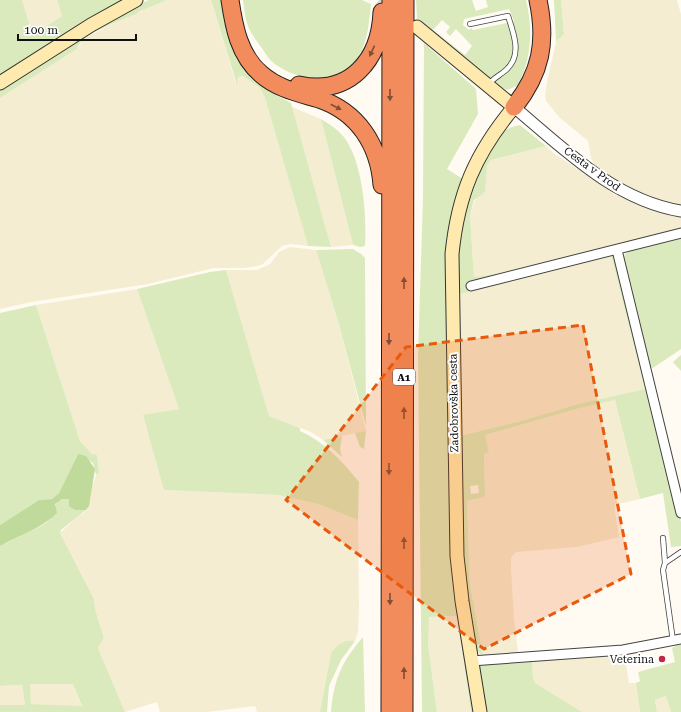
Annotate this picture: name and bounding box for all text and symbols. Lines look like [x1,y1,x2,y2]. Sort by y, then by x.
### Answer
scale bar [18,16,136,42]
text: 100 m [24,23,58,37]
one-way arrow [369,46,375,57]
one-way arrow [387,89,393,102]
one-way arrow [330,103,342,110]
street label: Cesta v Prod [561,144,623,194]
one-way arrow [401,276,407,289]
one-way arrow [386,333,392,346]
street label: Zadobrovška cesta [447,353,461,453]
road number: A1 [393,369,415,385]
one-way arrow [401,406,407,419]
one-way arrow [386,463,392,476]
one-way arrow [401,536,407,549]
one-way arrow [387,593,393,606]
place label: Veterina [610,653,654,666]
marker: Veterina [657,654,667,664]
one-way arrow [401,666,407,679]

